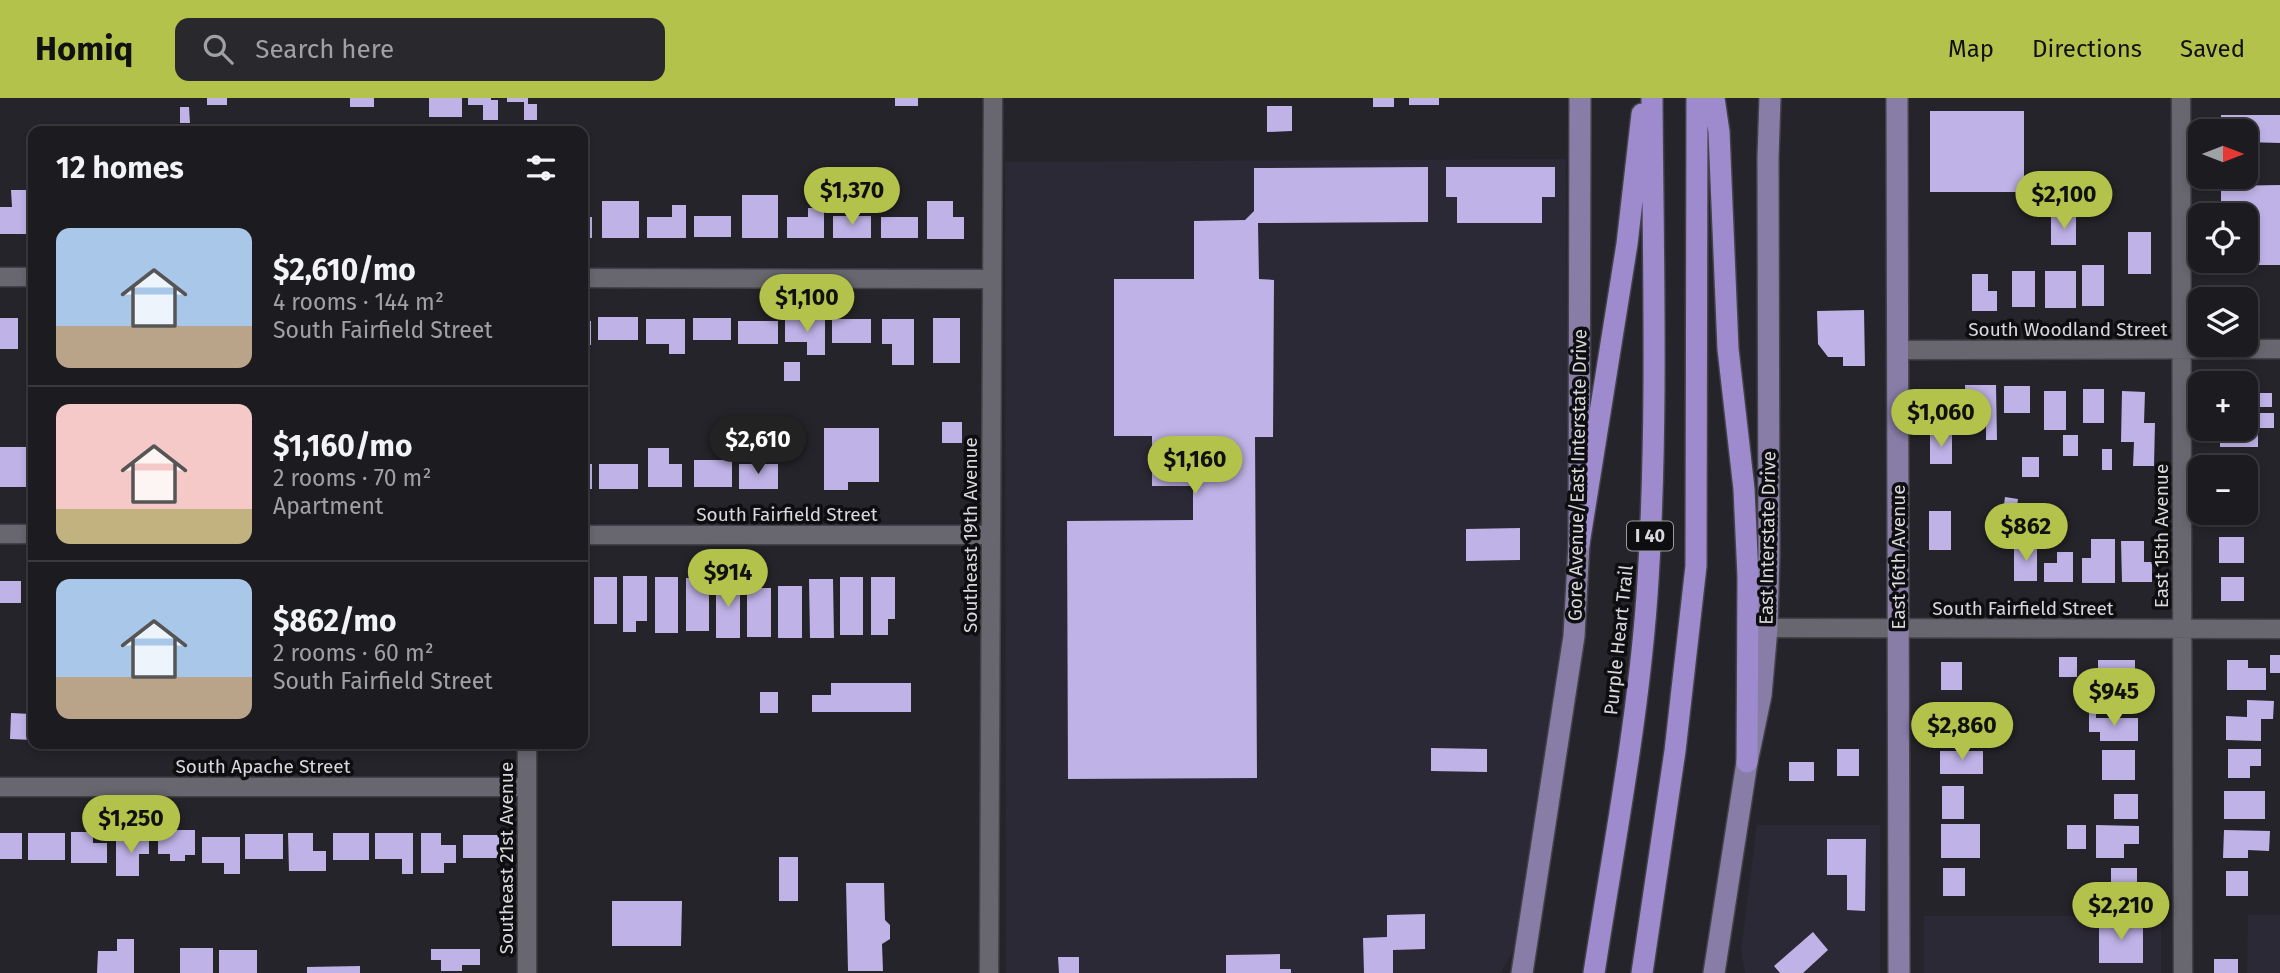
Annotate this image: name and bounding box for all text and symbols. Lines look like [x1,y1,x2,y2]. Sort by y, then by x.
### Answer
search box [175,18,665,81]
text: Homiq [35,29,133,69]
icon: search [199,30,237,68]
text: Search here [255,34,394,65]
text: Map [1948,35,1994,63]
text: Directions [2032,35,2142,63]
text: Saved [2180,35,2245,63]
north arrow [2188,119,2258,189]
map controls [2188,119,2258,525]
icon: filters [522,149,560,187]
text: 12 homes [56,150,184,186]
pin: $1,370 [795,167,909,227]
pin: $2,100 [2007,172,2121,231]
text: $1,370 [820,176,884,204]
text: $2,100 [2031,180,2097,208]
button: locate [2188,203,2258,273]
text: $2,610/mo [273,252,416,288]
icon: home [112,256,196,340]
pin: $1,100 [750,274,864,334]
text: $1,100 [775,283,839,311]
button: layers [2188,287,2258,357]
text: 4 rooms · 144 m² [273,288,444,316]
text: South Fairfield Street [273,316,493,344]
street label: South Woodland Street [1968,318,2168,341]
street label: Gore Avenue/East Interstate Drive [1563,329,1592,621]
button: + [2188,371,2258,441]
pin: $1,060 [1884,390,1998,449]
text: $1,060 [1907,398,1975,426]
pin: $2,610 [701,416,815,476]
text: $2,610 [725,425,791,453]
text: $1,160/mo [273,428,412,464]
icon: home [112,432,196,516]
pin: $1,160 [1138,436,1252,496]
street label: Southeast 19th Avenue [959,437,982,633]
text: $1,160 [1164,445,1226,473]
street label: East Interstate Drive [1754,451,1781,625]
button: − [2188,455,2258,525]
text: 2 rooms · 70 m² [273,464,431,492]
street label: East 15th Avenue [2150,464,2173,608]
street label: East 16th Avenue [1887,484,1910,630]
text: Apartment [273,492,383,520]
street label: South Fairfield Street [696,503,878,526]
pin: $862 [1985,504,2067,563]
text: $862 [2001,512,2051,540]
road number: I 40 [1627,522,1673,550]
pin: $914 [687,550,769,609]
text: $914 [704,558,752,586]
street label: Purple Heart Trail [1599,563,1638,716]
street label: South Fairfield Street [1932,597,2114,620]
text: $862/mo [273,603,396,639]
icon: home [112,607,196,691]
text: 2 rooms · 60 m² [273,639,434,667]
text: South Fairfield Street [273,667,493,695]
pin: $945 [2073,668,2155,728]
text: $945 [2089,677,2139,705]
pin: $2,860 [1905,702,2019,762]
text: $2,860 [1927,711,1997,739]
street label: South Apache Street [175,755,351,778]
street label: Southeast 21st Avenue [495,762,518,954]
pin: $1,250 [74,796,188,855]
text: $1,250 [98,804,164,832]
pin: $2,210 [2064,882,2178,942]
text: $2,210 [2088,891,2154,919]

